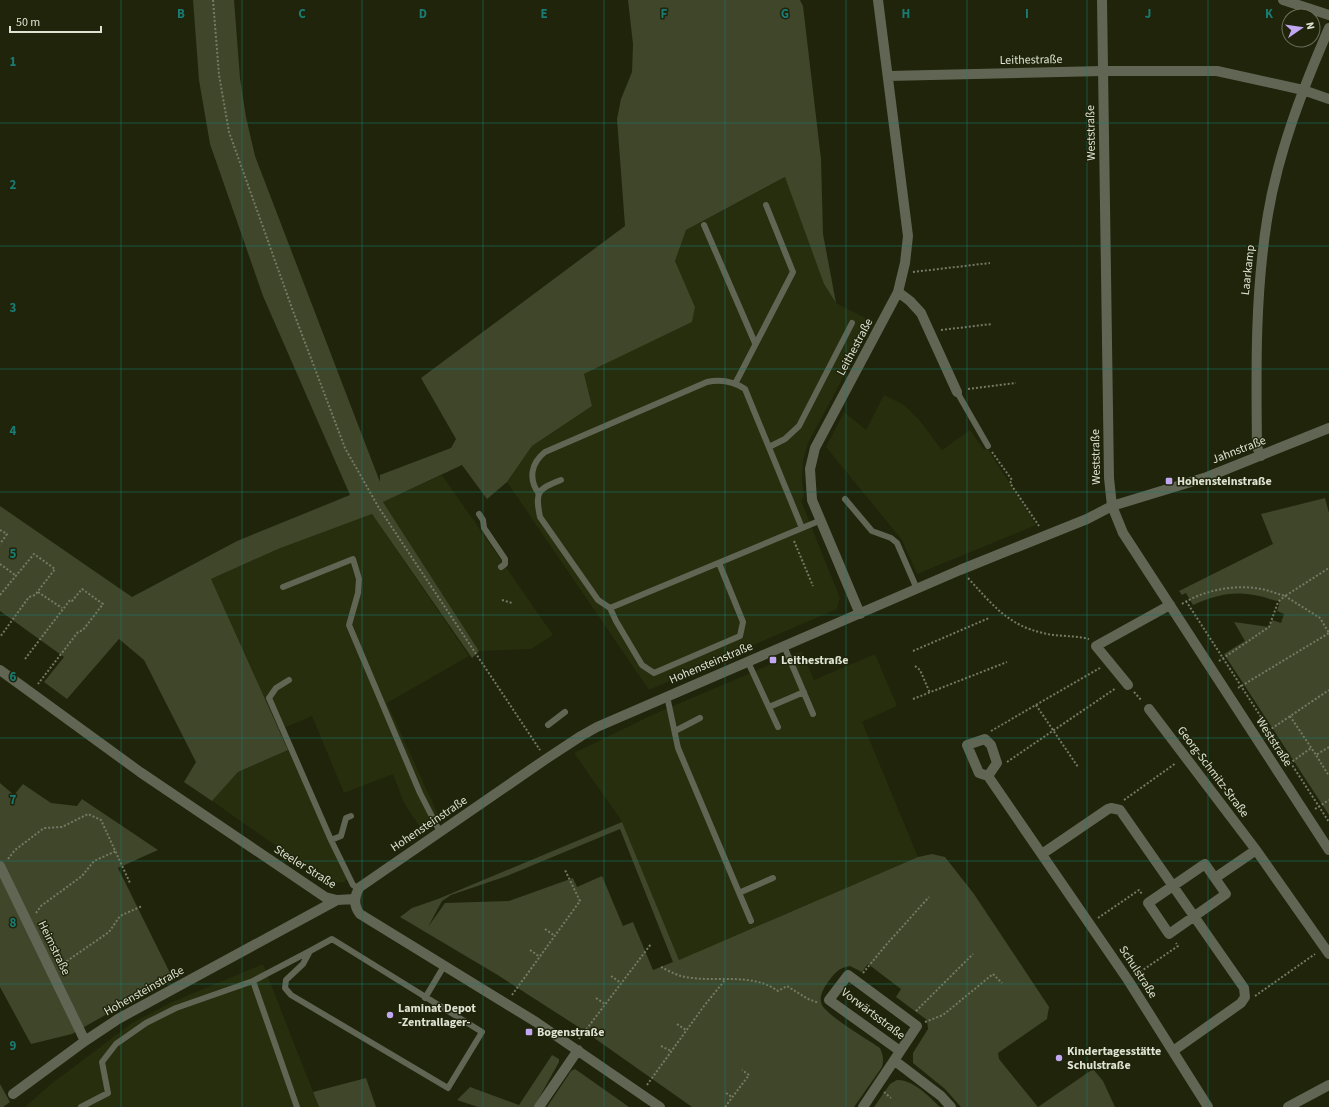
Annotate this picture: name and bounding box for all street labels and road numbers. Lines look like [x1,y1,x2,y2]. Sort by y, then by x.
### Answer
street label: Leithestraße [999,51,1063,69]
street label: Weststraße [1082,105,1100,161]
street label: Laarkamp [1237,244,1259,296]
street label: Leithestraße [833,315,877,379]
street label: Weststraße [1087,429,1105,485]
street label: Jahnstraße [1210,432,1268,468]
street label: Hohensteinstraße [667,638,755,688]
street label: Weststraße [1252,714,1296,770]
street label: Georg-Schmitz-Straße [1173,723,1253,821]
street label: Hohensteinstraße [387,792,471,856]
street label: Steeler Straße [271,841,339,893]
street label: Heimstraße [34,918,74,978]
street label: Schulstraße [1115,942,1161,1002]
street label: Hohensteinstraße [101,962,187,1020]
street label: Vorwärtsstraße [837,984,909,1044]

